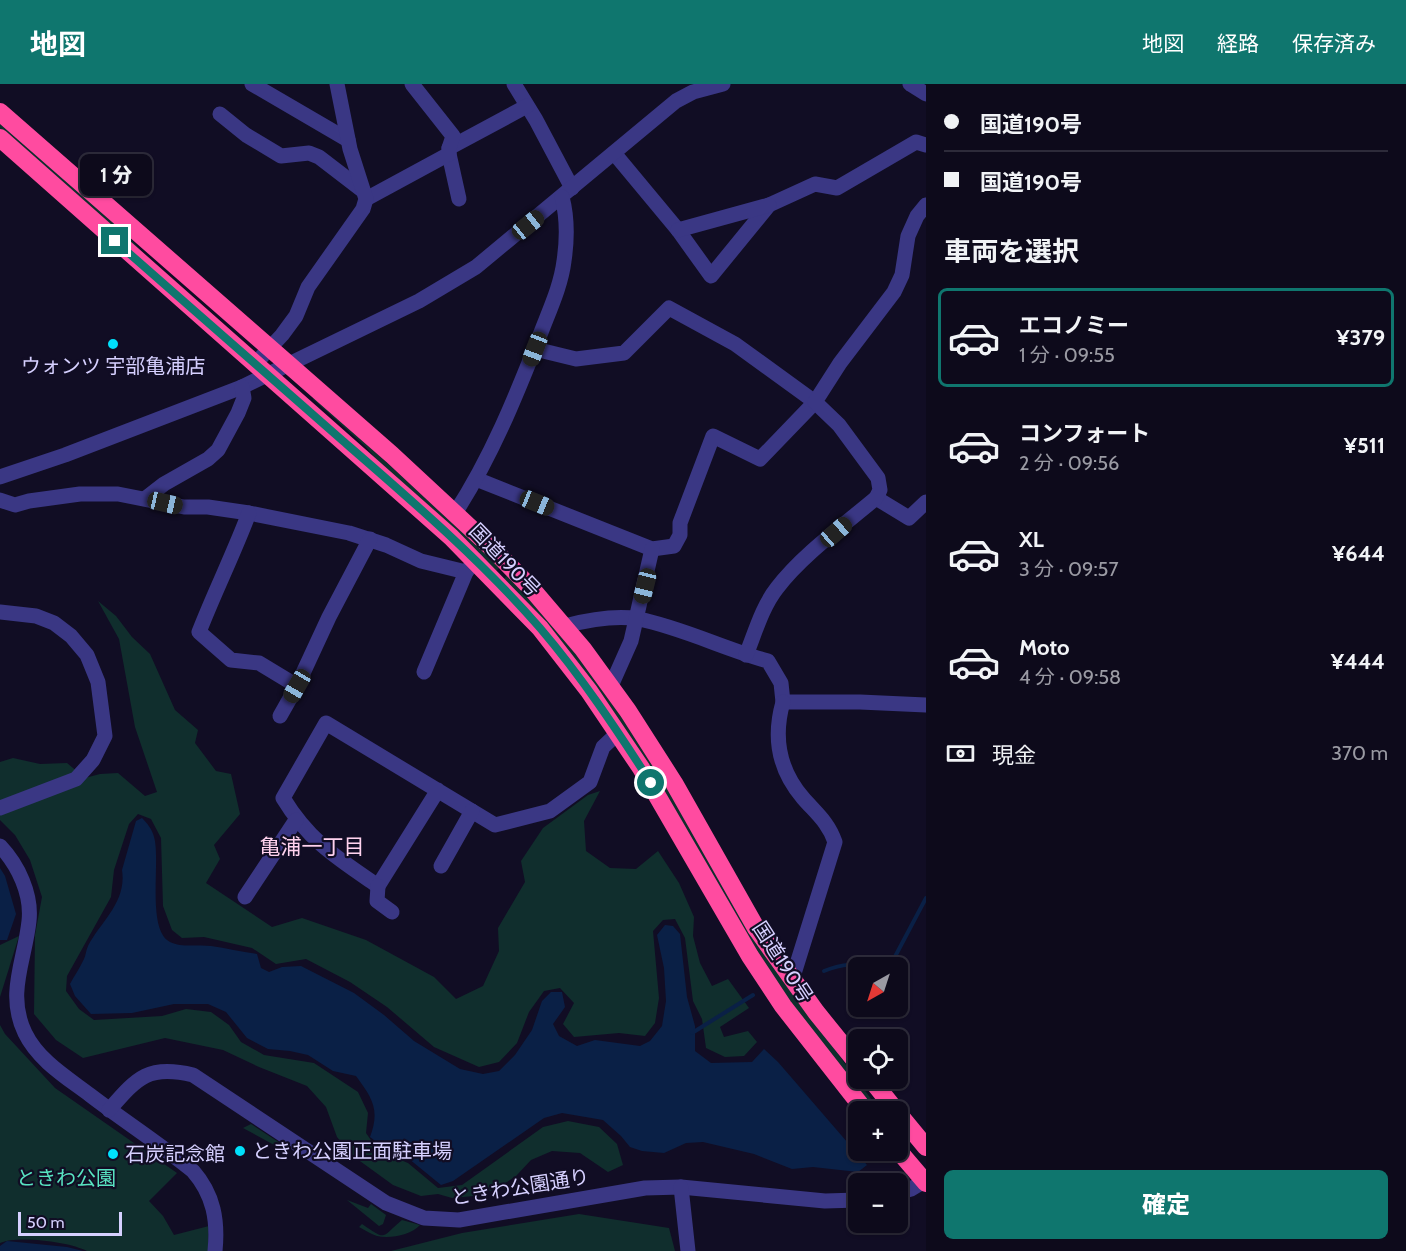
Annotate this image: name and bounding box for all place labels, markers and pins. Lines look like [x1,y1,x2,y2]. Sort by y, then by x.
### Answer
marker: ウォンツ 宇部亀浦店 [106,337,120,351]
place label: ウォンツ 宇部亀浦店 [21,354,205,378]
place label: ときわ公園正面駐車場 [252,1139,452,1163]
place label: 石炭記念館 [125,1142,225,1166]
marker: ときわ公園正面駐車場 [233,1144,247,1158]
marker: 石炭記念館 [106,1147,120,1161]

